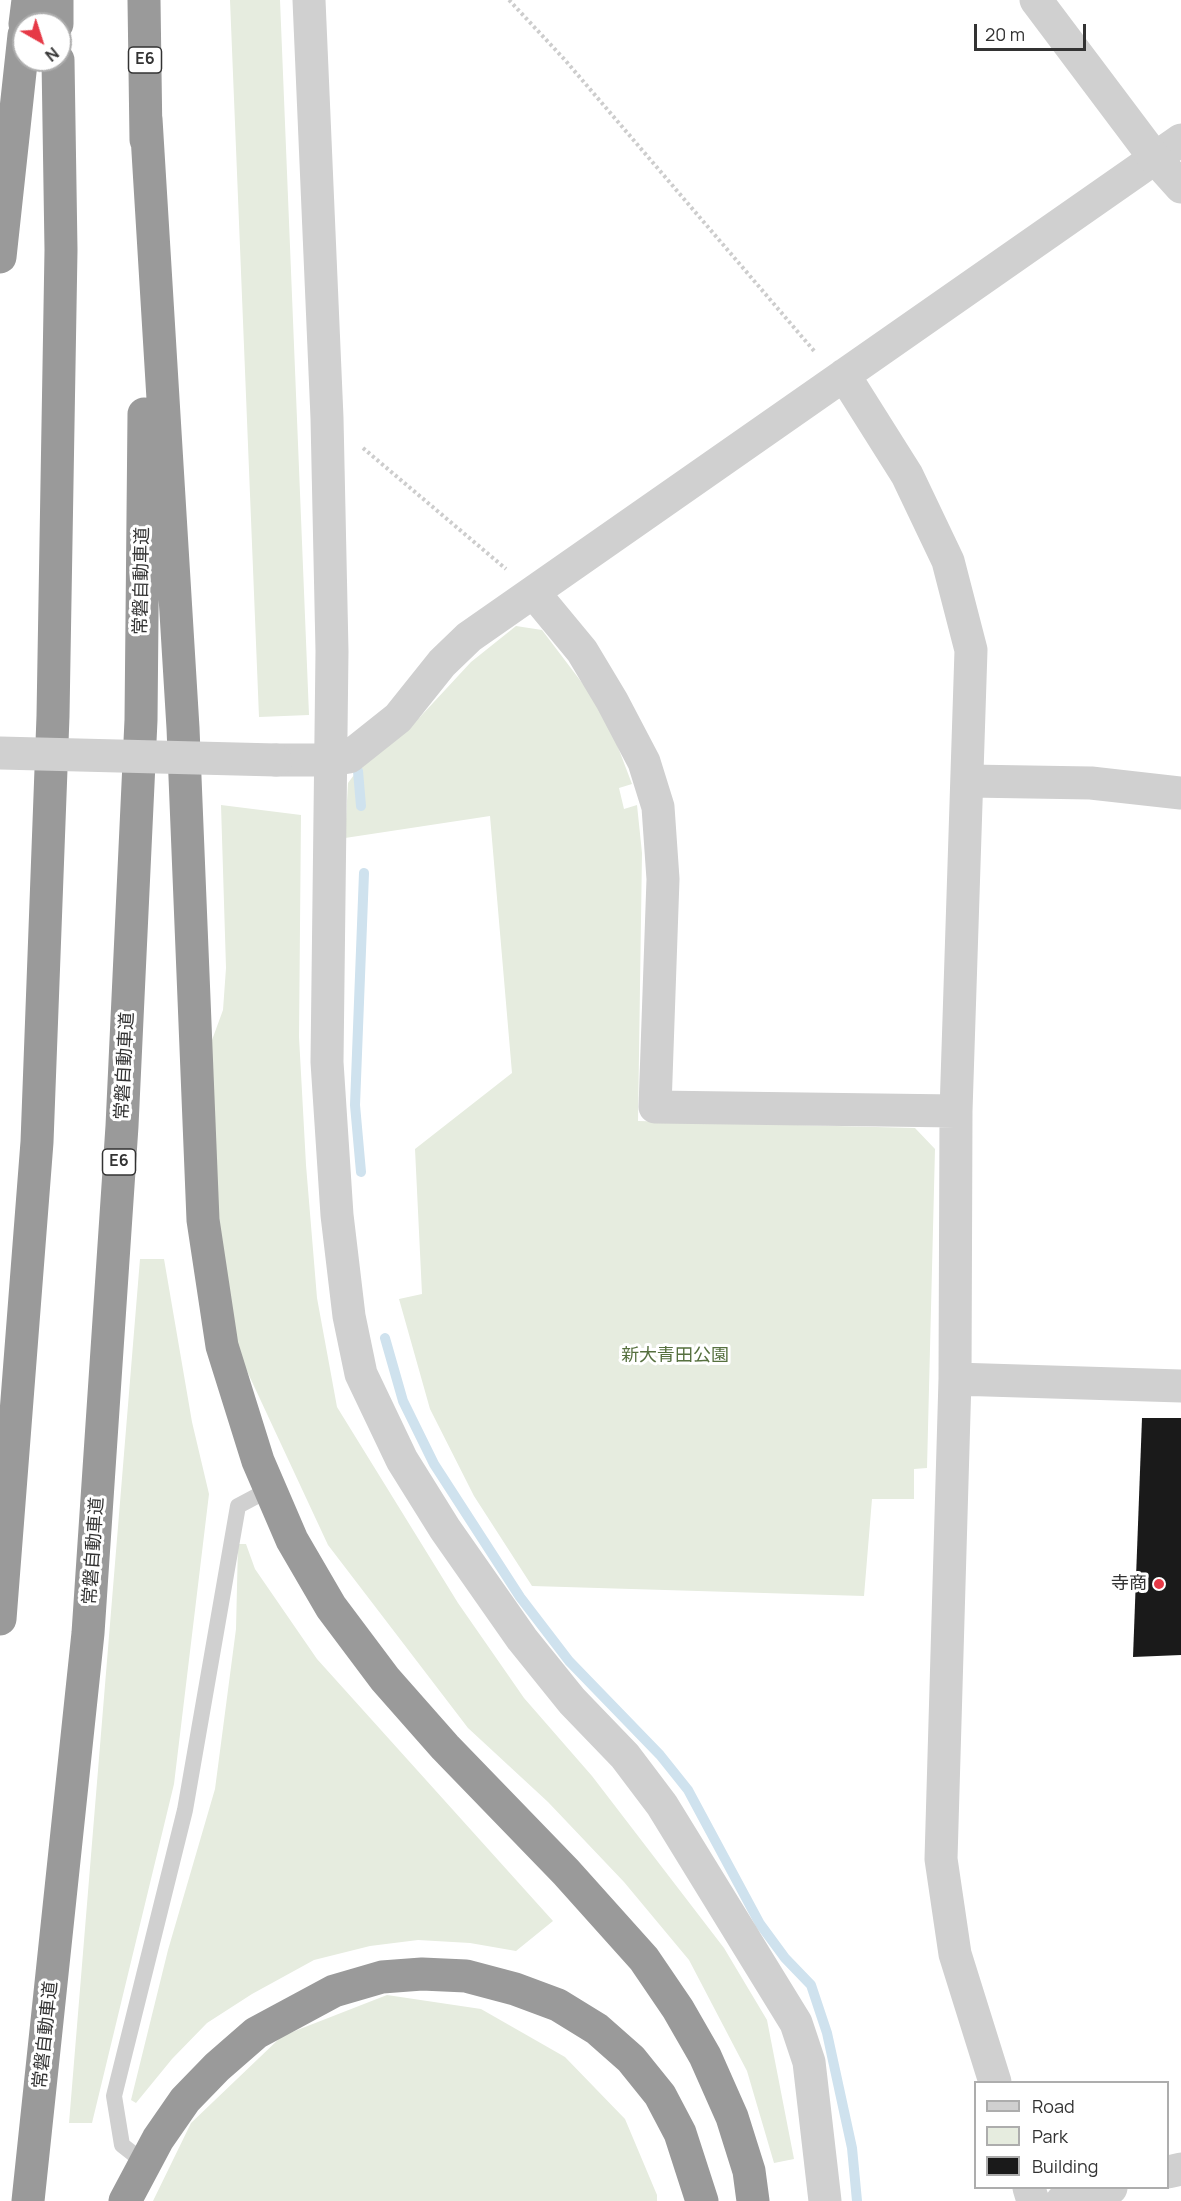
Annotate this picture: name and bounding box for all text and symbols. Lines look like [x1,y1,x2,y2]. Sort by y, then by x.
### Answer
north arrow [12,12,72,72]
scale bar [977,12,1090,50]
text: 20 m [985,22,1025,46]
text: N [41,42,63,67]
road number: E6 [128,47,162,73]
street label: 常磐自動車道 [130,527,154,635]
street label: 常磐自動車道 [111,1012,139,1120]
road number: E6 [102,1149,136,1175]
park label: 新大青田公園 [621,1345,729,1367]
street label: 常磐自動車道 [79,1496,109,1606]
place label: 寺商 [1111,1573,1147,1595]
marker: 寺商 [1152,1577,1166,1591]
street label: 常磐自動車道 [30,1980,62,2090]
legend [974,2081,1169,2189]
text: Road [1032,2094,1075,2118]
text: Park [1032,2124,1068,2148]
text: Building [1032,2154,1098,2178]

